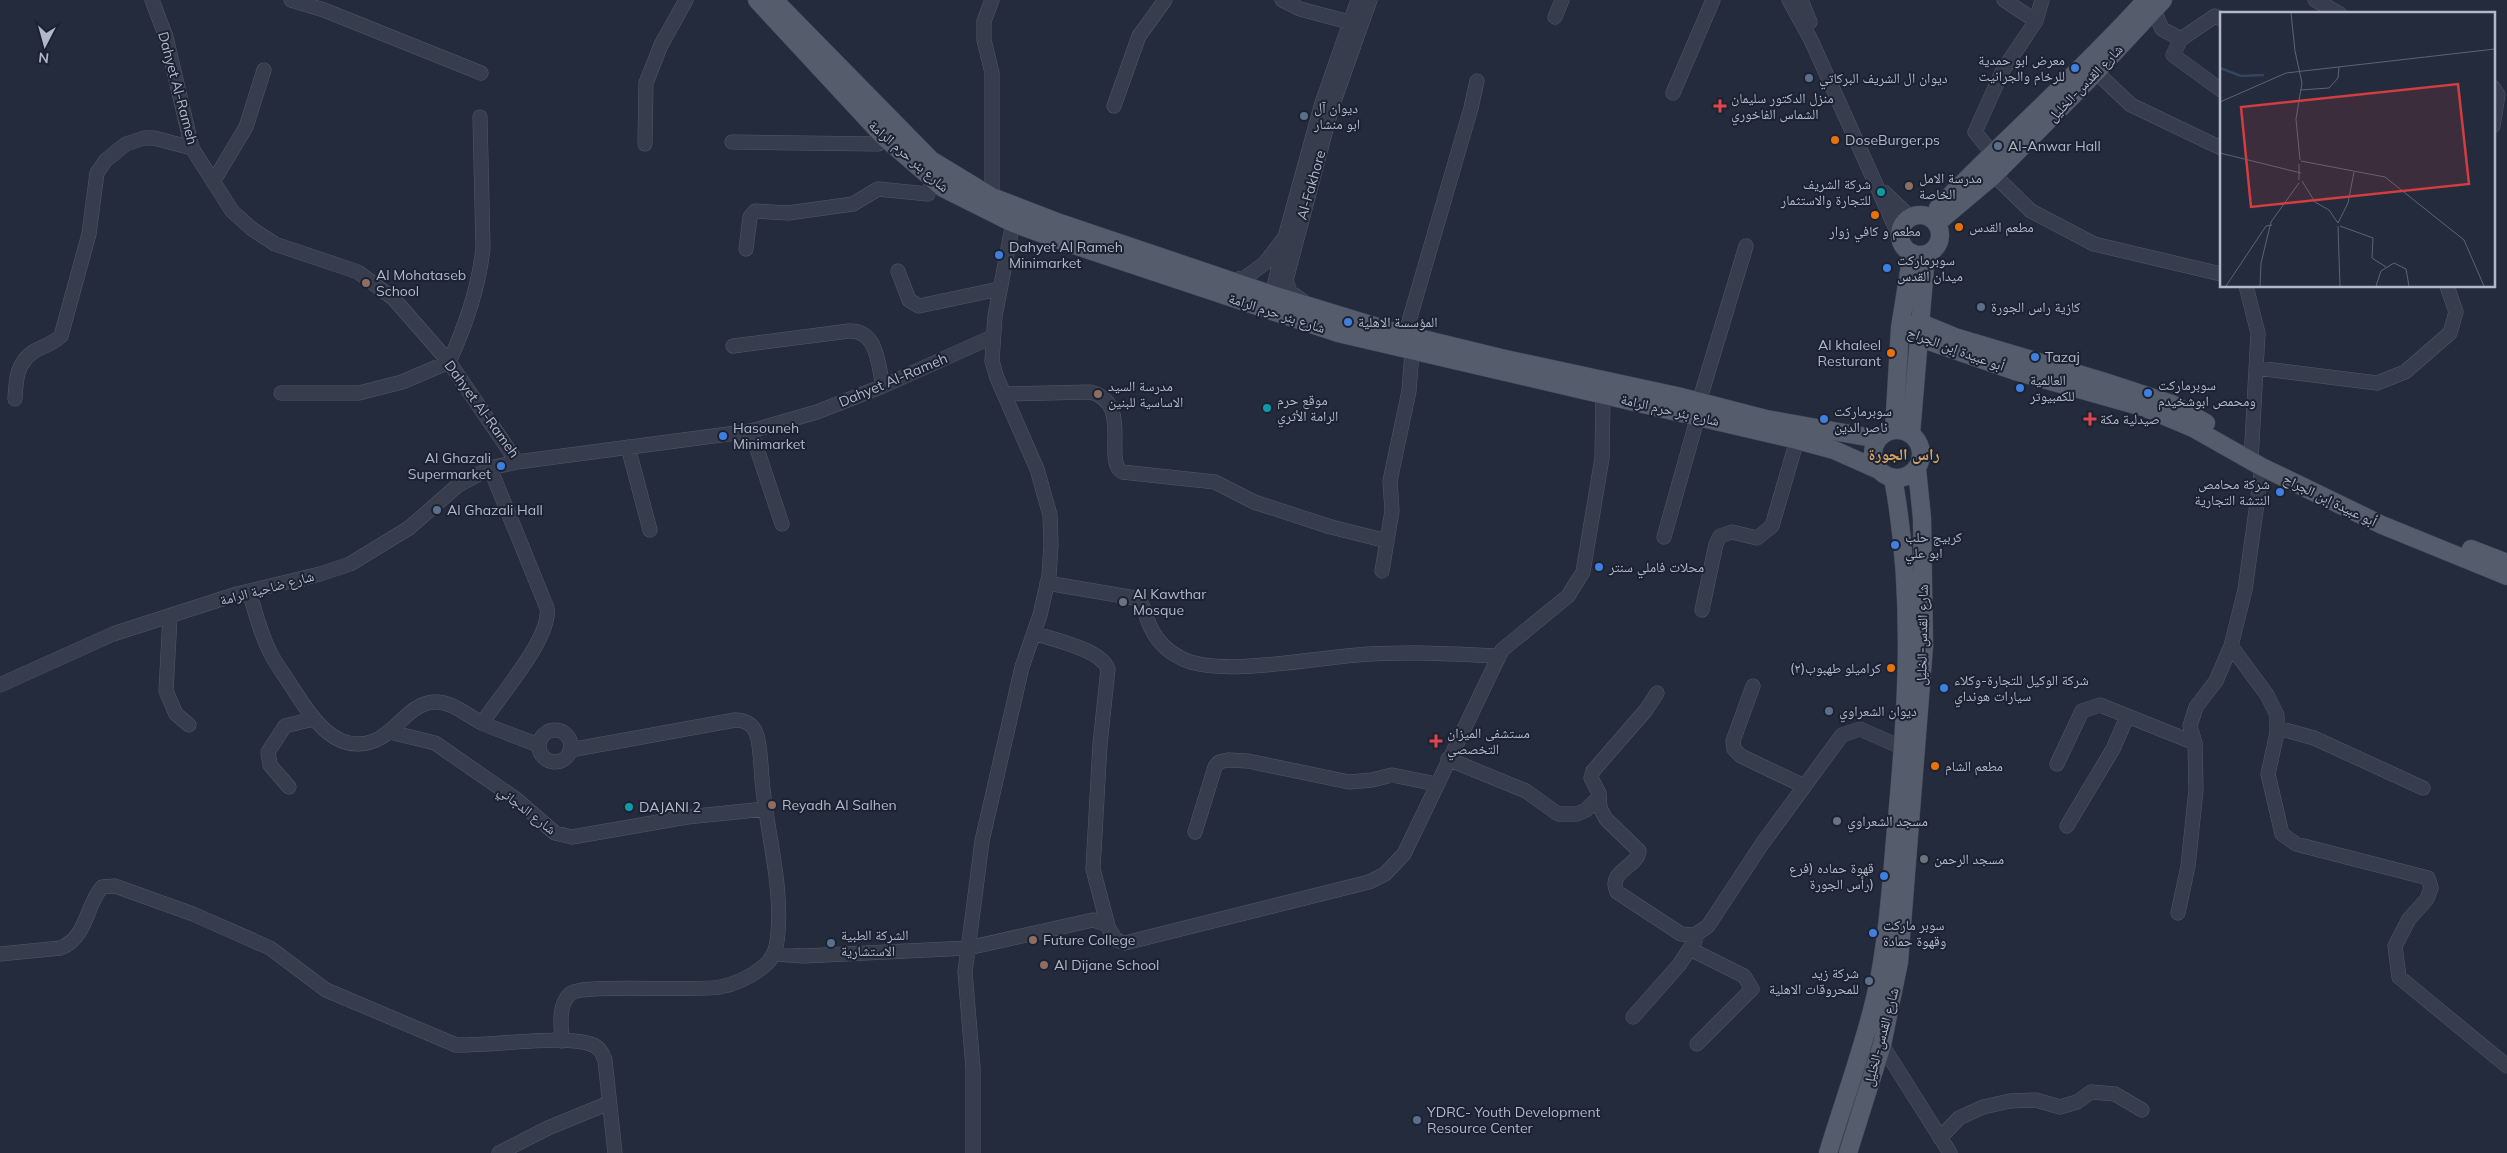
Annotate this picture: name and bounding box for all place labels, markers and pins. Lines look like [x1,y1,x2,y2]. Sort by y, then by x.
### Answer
place label: معرض ابو حمدية للرخام والجرانيت [1978,51,2065,86]
marker: معرض ابو حمدية للرخام والجرانيت [2069,62,2081,74]
place label: ديوان ال الشريف البركاتي [1819,69,1948,90]
marker: ديوان ال الشريف البركاتي [1803,72,1815,84]
place label: منزل الدكتور سليمان الشماس الفاخوري [1731,89,1834,126]
place label: ديوان آل ابو منشار [1313,99,1360,133]
marker: منزل الدكتور سليمان الشماس الفاخوري [1713,99,1727,113]
marker: ديوان آل ابو منشار [1298,110,1310,122]
place label: DoseBurger.ps [1845,131,1940,149]
marker: DoseBurger.ps [1829,134,1841,146]
place label: Al-Anwar Hall [2008,137,2101,155]
marker: Al-Anwar Hall [1992,140,2004,152]
place label: مدرسة الامل الخاصة [1919,169,1982,203]
place label: شركة الشريف للتجارة والاستثمار [1780,175,1871,209]
marker: مدرسة الامل الخاصة [1903,180,1915,192]
marker: شركة الشريف للتجارة والاستثمار [1875,186,1887,198]
marker: مطعم و كافي زوار [1869,209,1881,221]
place label: مطعم القدس [1969,218,2034,237]
marker: مطعم القدس [1953,221,1965,233]
place label: مطعم و كافي زوار [1828,222,1921,243]
place label: Dahyet Al Rameh Minimarket [1009,238,1123,272]
marker: Dahyet Al Rameh Minimarket [993,249,1005,261]
place label: سوبرماركت ميدان القدس [1897,251,1963,285]
marker: سوبرماركت ميدان القدس [1881,262,1893,274]
place label: Al Mohataseb School [376,266,466,300]
marker: Al Mohataseb School [360,277,372,289]
place label: كازية راس الجورة [1991,298,2081,316]
marker: كازية راس الجورة [1975,301,1987,313]
place label: المؤسسة الاهلية [1358,313,1438,331]
marker: المؤسسة الاهلية [1342,316,1354,328]
place label: Al khaleel Resturant [1817,336,1881,370]
marker: Al khaleel Resturant [1885,347,1897,359]
place label: Tazaj [2045,348,2080,366]
marker: Tazaj [2029,351,2041,363]
place label: العالمية للكمبيوتر [2029,371,2075,405]
place label: سوبرماركت ومحمص ابوشخيدم [2158,376,2256,411]
place label: مدرسة السيد الاساسية للبنين [1108,377,1183,411]
marker: العالمية للكمبيوتر [2014,382,2026,394]
marker: سوبرماركت ومحمص ابوشخيدم [2142,387,2154,399]
marker: مدرسة السيد الاساسية للبنين [1092,388,1104,400]
place label: موقع حرم الرامة الأثري [1277,391,1338,428]
marker: موقع حرم الرامة الأثري [1261,402,1273,414]
place label: سوبرماركت ناصر الدين [1834,402,1892,436]
place label: صيدلية مكة [2100,410,2160,428]
marker: سوبرماركت ناصر الدين [1818,413,1830,425]
marker: صيدلية مكة [2084,413,2096,425]
place label: Hasouneh Minimarket [733,419,805,453]
marker: Hasouneh Minimarket [717,430,729,442]
place label: Al Ghazali Supermarket [408,449,491,483]
marker: Al Ghazali Supermarket [495,460,507,472]
place label: شركة محامص النتشة التجارية [2195,475,2270,509]
marker: شركة محامص النتشة التجارية [2274,486,2286,498]
place label: Al Ghazali Hall [447,501,543,519]
marker: Al Ghazali Hall [431,504,443,516]
place label: كربيج حلب ابو علي [1905,528,1962,565]
marker: كربيج حلب ابو علي [1889,539,1901,551]
place label: محلات فاملي سنتر [1608,558,1704,579]
marker: محلات فاملي سنتر [1593,561,1605,573]
place label: Al Kawthar Mosque [1133,585,1207,619]
marker: Al Kawthar Mosque [1117,596,1129,608]
place label: كراميلو طهبوب(٢) [1790,659,1881,677]
marker: كراميلو طهبوب(٢) [1885,662,1897,674]
place label: شركة الوكيل للتجارة-وكلاء سيارات هونداي [1954,671,2089,708]
marker: شركة الوكيل للتجارة-وكلاء سيارات هونداي [1938,682,1950,694]
place label: ديوان الشعراوي [1839,702,1917,723]
marker: ديوان الشعراوي [1823,705,1835,717]
place label: مستشفى الميزان التخصصي [1447,724,1530,761]
marker: مستشفى الميزان التخصصي [1429,734,1443,748]
place label: مطعم الشام [1945,757,2003,776]
marker: مطعم الشام [1929,760,1941,772]
place label: Reyadh Al Salhen [782,796,897,814]
place label: DAJANI 2 [639,798,701,816]
marker: Reyadh Al Salhen [766,799,778,811]
marker: DAJANI 2 [623,801,635,813]
place label: مسجد الشعراوي [1847,812,1928,833]
marker: مسجد الشعراوي [1831,815,1843,827]
place label: مسجد الرحمن [1934,850,2004,868]
marker: مسجد الرحمن [1918,853,1930,865]
place label: قهوة حماده (فرع رأس الجورة) [1789,859,1874,893]
marker: قهوة حماده (فرع رأس الجورة) [1878,870,1890,882]
place label: سوبر ماركت وقهوة حمادة [1883,916,1946,950]
place label: الشركة الطبية الاستشارية [841,926,909,960]
marker: سوبر ماركت وقهوة حمادة [1867,927,1879,939]
place label: Future College [1043,931,1135,949]
marker: Future College [1027,934,1039,946]
marker: الشركة الطبية الاستشارية [825,937,837,949]
place label: Al Dijane School [1054,956,1159,974]
marker: Al Dijane School [1038,959,1050,971]
place label: شركة زيد للمحروقات الاهلية [1769,964,1859,998]
marker: شركة زيد للمحروقات الاهلية [1863,975,1875,987]
place label: YDRC- Youth Development Resource Center [1426,1103,1601,1137]
marker: YDRC- Youth Development Resource Center [1411,1114,1423,1126]

